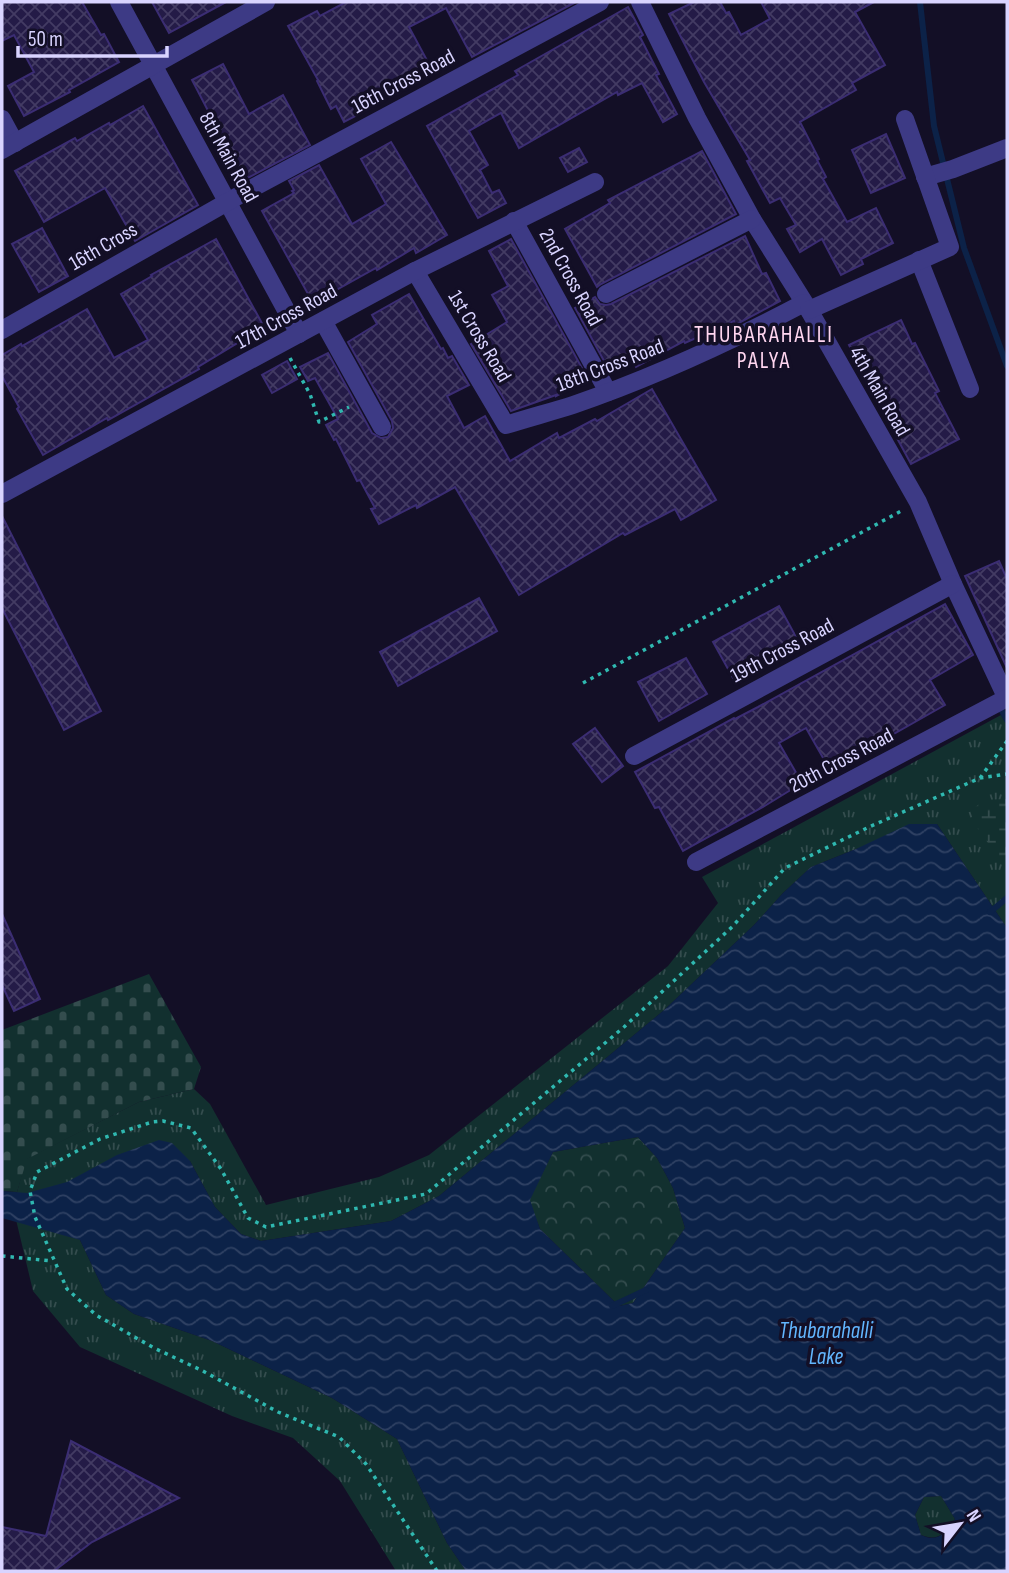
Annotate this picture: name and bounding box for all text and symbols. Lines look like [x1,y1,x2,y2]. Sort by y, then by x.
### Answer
scale bar [18,14,166,58]
text: 50 m [28,27,63,52]
street label: 16th Cross Road [347,44,459,119]
street label: 8th Main Road [193,108,264,207]
street label: 16th Cross [65,217,142,276]
street label: 2nd Cross Road [534,224,608,330]
street label: 17th Cross Road [231,278,341,355]
street label: 1st Cross Road [443,286,517,387]
district label: THUBARAHALLI PALYA [694,321,834,375]
street label: 18th Cross Road [553,334,667,397]
street label: 4th Main Road [844,342,915,440]
street label: 19th Cross Road [726,613,838,688]
street label: 20th Cross Road [785,723,898,798]
water label: Thubarahalli Lake [779,1317,874,1371]
north arrow [925,1489,995,1559]
text: N [961,1506,986,1526]

